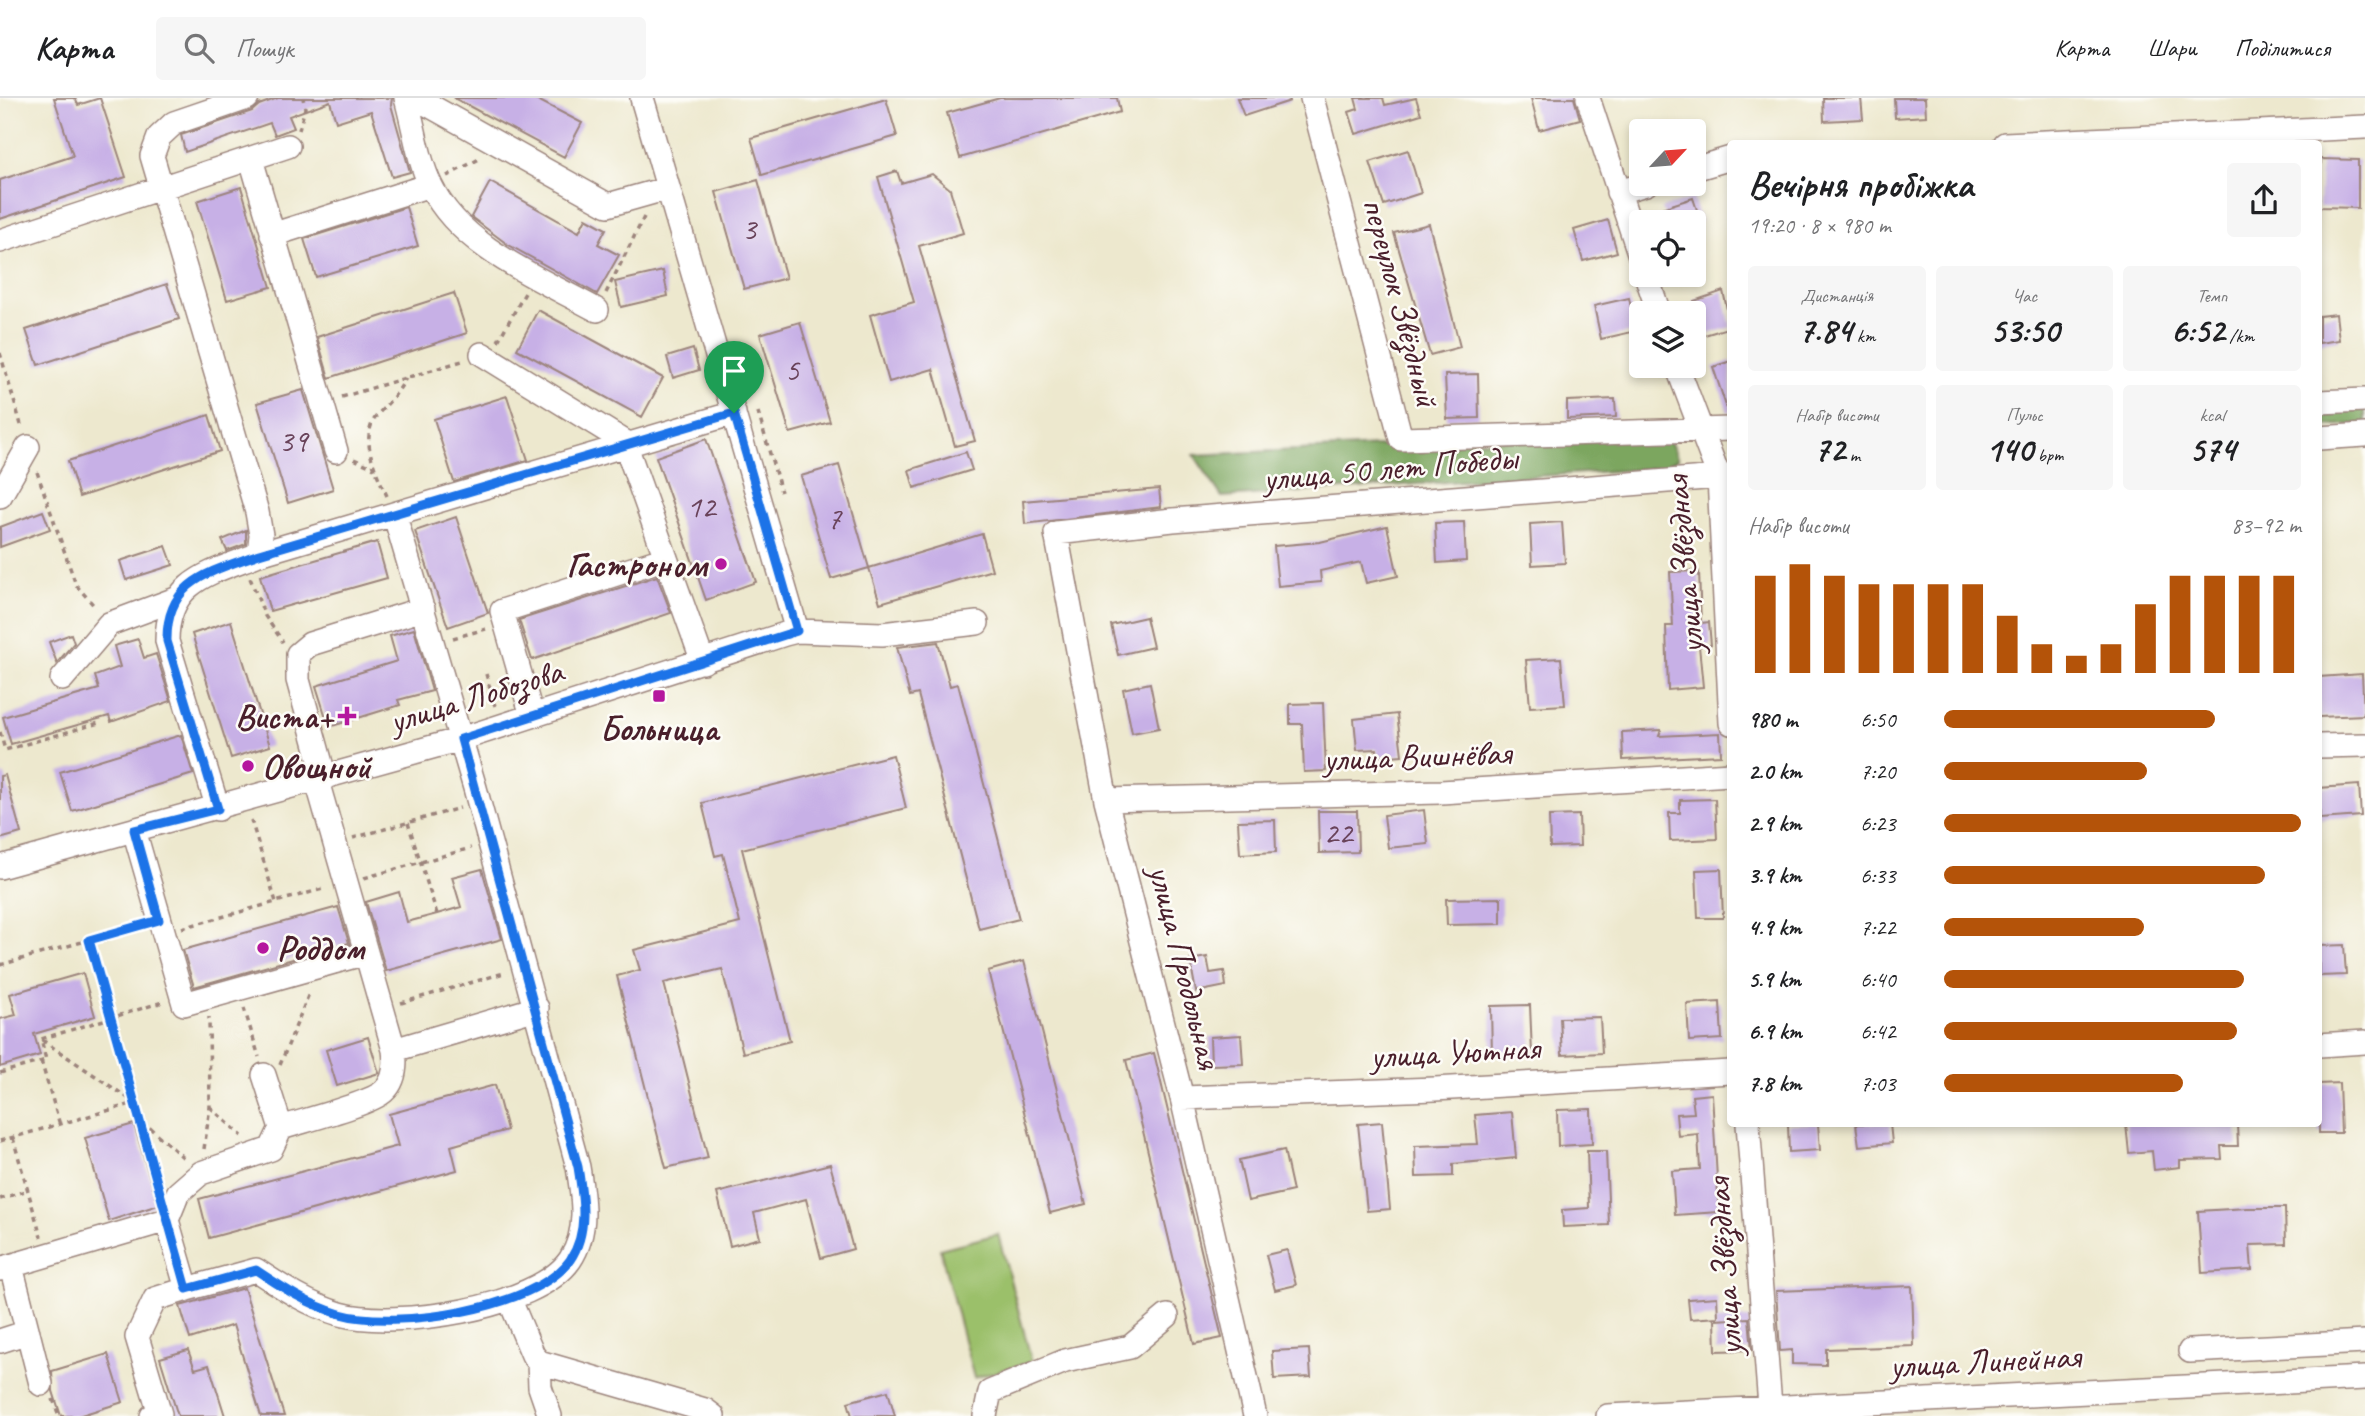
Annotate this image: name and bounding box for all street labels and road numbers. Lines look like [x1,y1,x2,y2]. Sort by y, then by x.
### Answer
street label: переулок Звёздный [1352,193,1451,414]
street label: улица 50 лет Победы [1259,434,1522,502]
street label: улица Звёздная [1654,472,1714,658]
street label: улица Лобозова [382,648,571,744]
street label: улица Вишнёвая [1320,730,1514,782]
street label: улица Продольная [1137,859,1232,1075]
street label: улица Уютная [1367,1025,1544,1079]
street label: улица Звёздная [1695,1174,1753,1359]
street label: улица Линейная [1887,1333,2084,1389]

